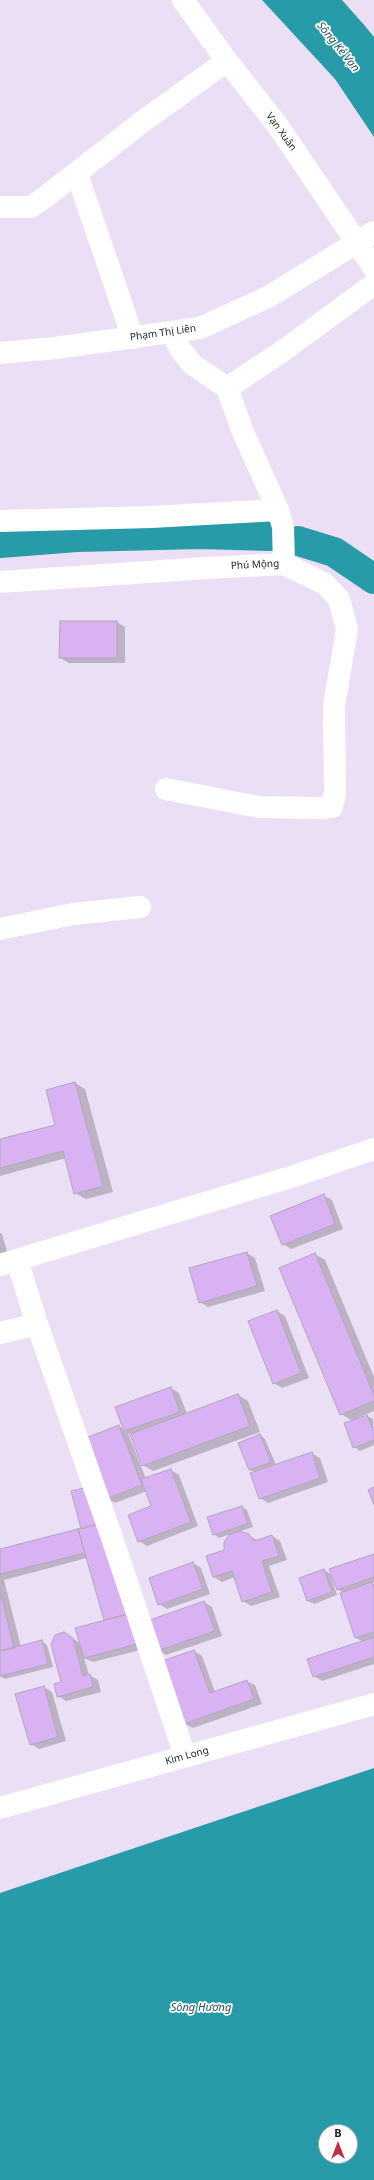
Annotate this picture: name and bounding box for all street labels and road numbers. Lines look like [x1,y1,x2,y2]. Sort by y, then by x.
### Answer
street label: Vạn Xuân [263,111,299,153]
street label: Phạm Thị Liên [129,322,197,344]
street label: Phú Mộng [230,558,280,572]
street label: Kim Long [164,1744,210,1768]

